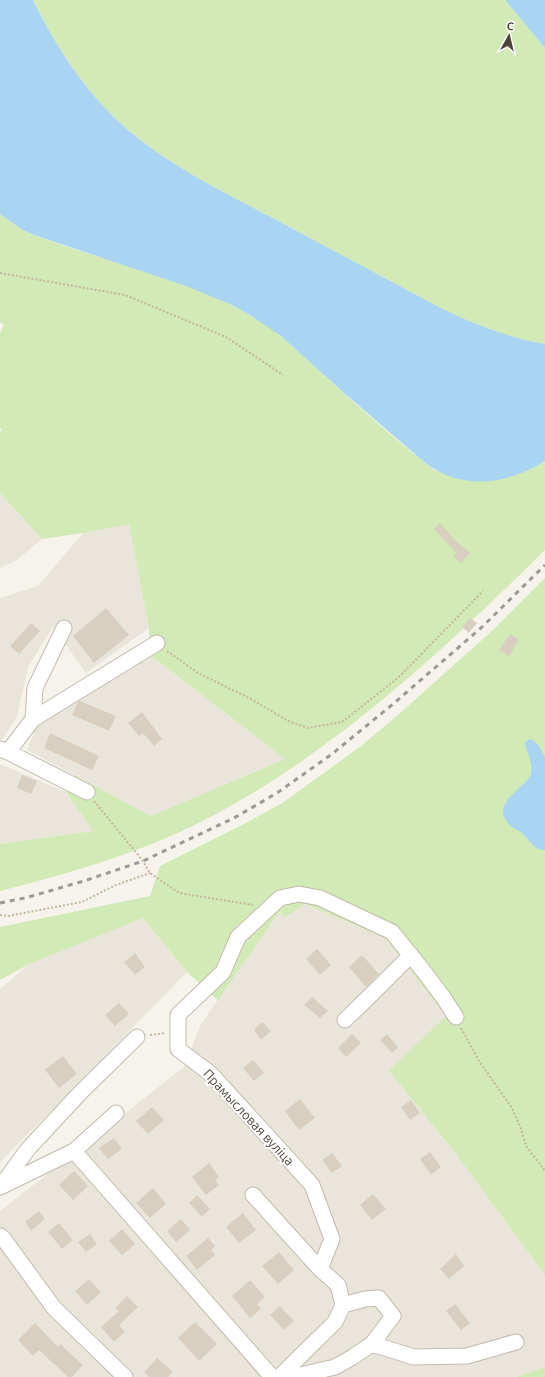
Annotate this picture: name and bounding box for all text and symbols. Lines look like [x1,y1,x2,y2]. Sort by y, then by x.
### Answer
north arrow [489,16,529,56]
text: С [506,20,515,33]
street label: Прамысловая вуліца [201,1066,297,1168]

